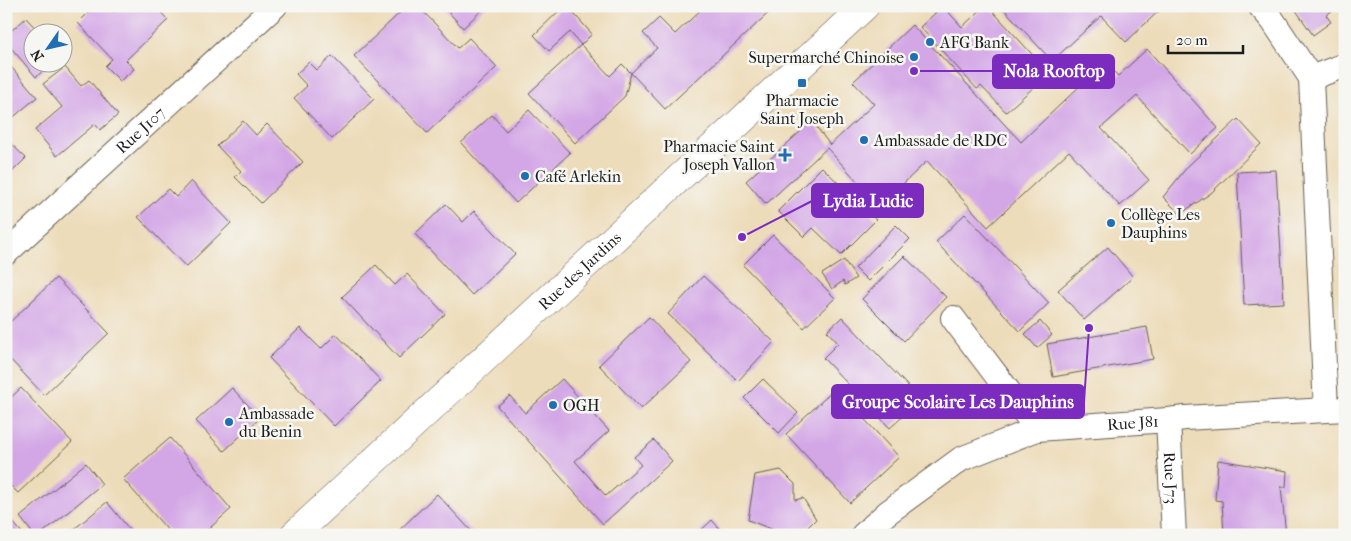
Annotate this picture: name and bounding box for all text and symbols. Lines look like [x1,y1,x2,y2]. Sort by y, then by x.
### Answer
north arrow [22,22,72,72]
scale bar [1168,22,1244,54]
text: 20 m [1176,31,1208,49]
place label: AFG Bank [939,33,1010,52]
marker: AFG Bank [924,36,936,48]
text: N [27,46,48,64]
place label: Supermarché Chinoise [748,48,904,67]
marker: Supermarché Chinoise [908,51,920,63]
callout: Nola Rooftop [993,55,1114,88]
text: Nola Rooftop [1003,61,1105,82]
marker: Pharmacie Saint Joseph [796,77,808,89]
place label: Pharmacie Saint Joseph [760,91,844,128]
street label: Rue J107 [112,102,169,157]
place label: Ambassade de RDC [873,131,1007,150]
marker: Ambassade de RDC [858,134,870,146]
place label: Pharmacie Saint Joseph Vallon [663,137,776,174]
marker: Pharmacie Saint Joseph Vallon [779,149,791,161]
place label: Café Arlekin [535,167,622,186]
marker: Café Arlekin [519,170,531,182]
callout: Lydia Ludic [812,184,923,217]
text: Lydia Ludic [823,191,913,212]
place label: Collège Les Dauphins [1121,205,1200,242]
marker: Collège Les Dauphins [1105,217,1117,229]
street label: Rue des Jardins [534,228,625,314]
callout: Groupe Scolaire Les Dauphins [832,385,1084,418]
text: Groupe Scolaire Les Dauphins [842,392,1074,413]
place label: OGH [563,396,600,415]
marker: OGH [547,399,559,411]
place label: Ambassade du Benin [238,404,314,441]
street label: Rue J81 [1107,411,1159,434]
marker: Ambassade du Benin [223,416,235,428]
street label: Rue J73 [1160,451,1182,504]

